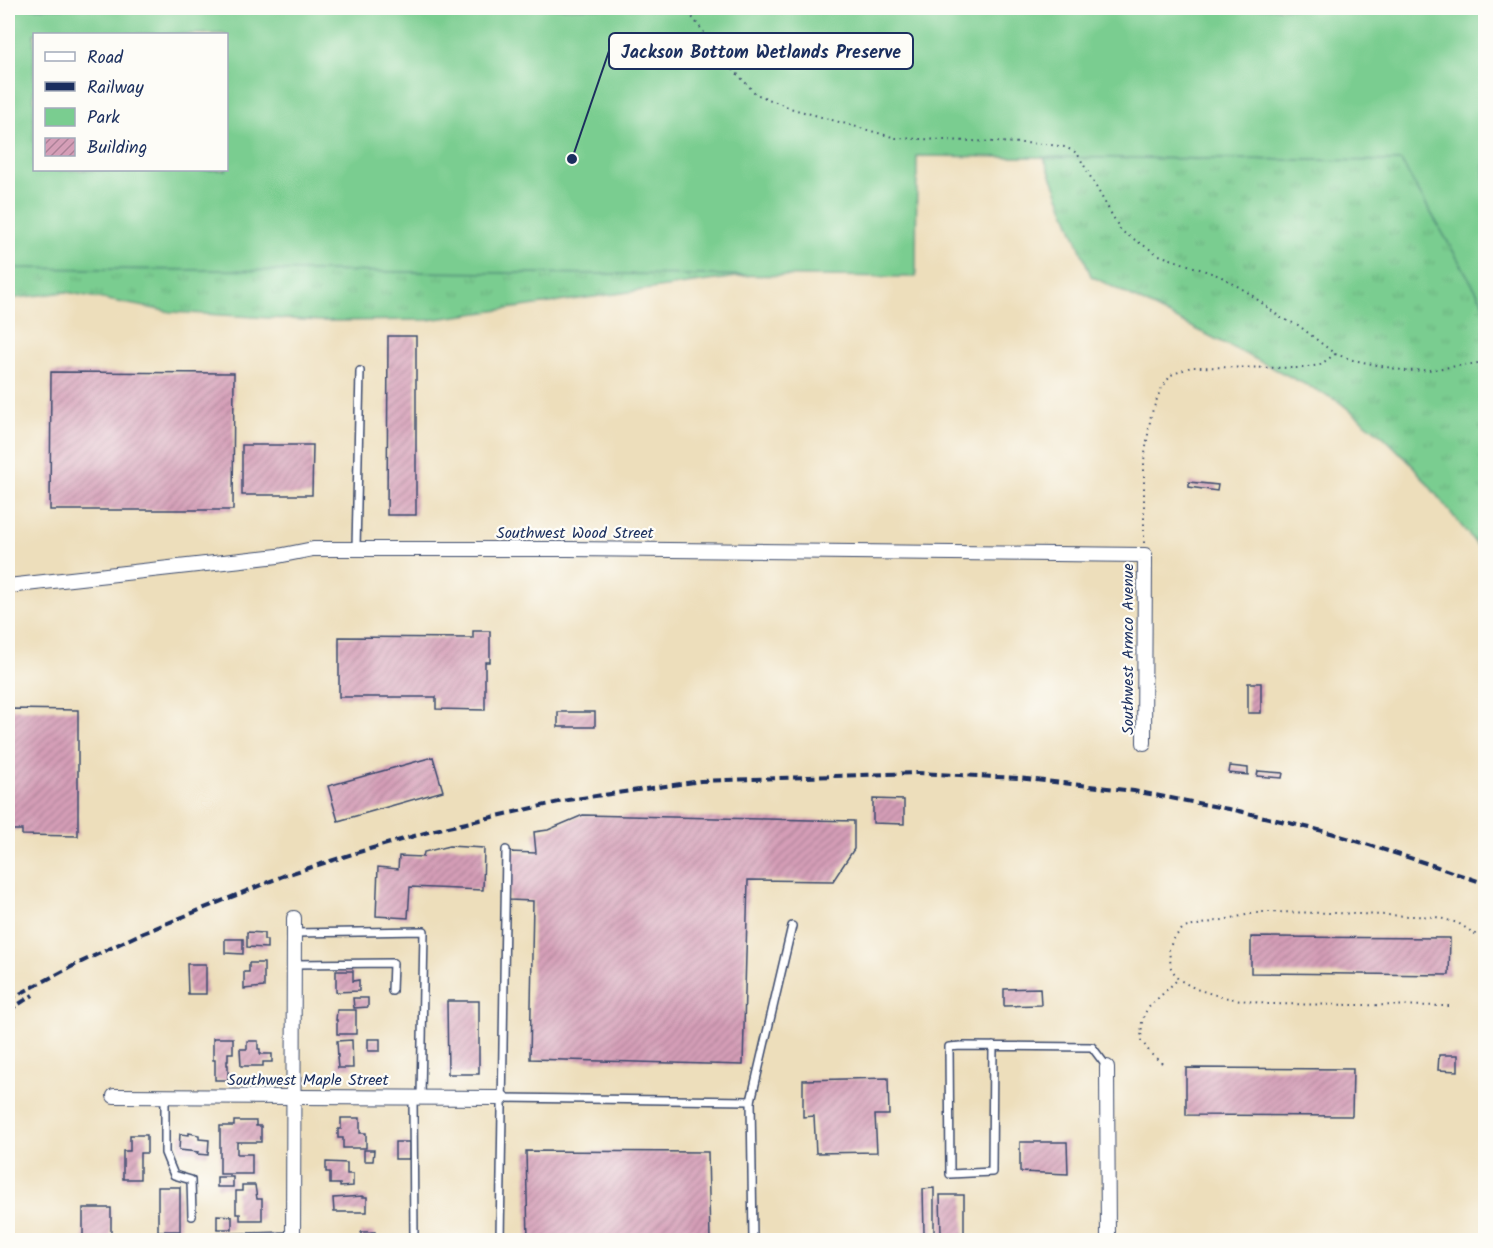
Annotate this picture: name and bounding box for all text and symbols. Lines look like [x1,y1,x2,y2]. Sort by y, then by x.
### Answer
legend [33,33,228,171]
callout: Jackson Bottom Wetlands Preserve [609,33,913,69]
text: Jackson Bottom Wetlands Preserve [621,39,901,68]
text: Road [87,44,124,73]
text: Railway [87,74,144,103]
text: Park [87,104,120,133]
text: Building [87,134,147,163]
street label: Southwest Wood Street [496,521,655,546]
street label: Southwest Armco Avenue [1116,563,1141,735]
street label: Southwest Maple Street [227,1068,390,1093]

